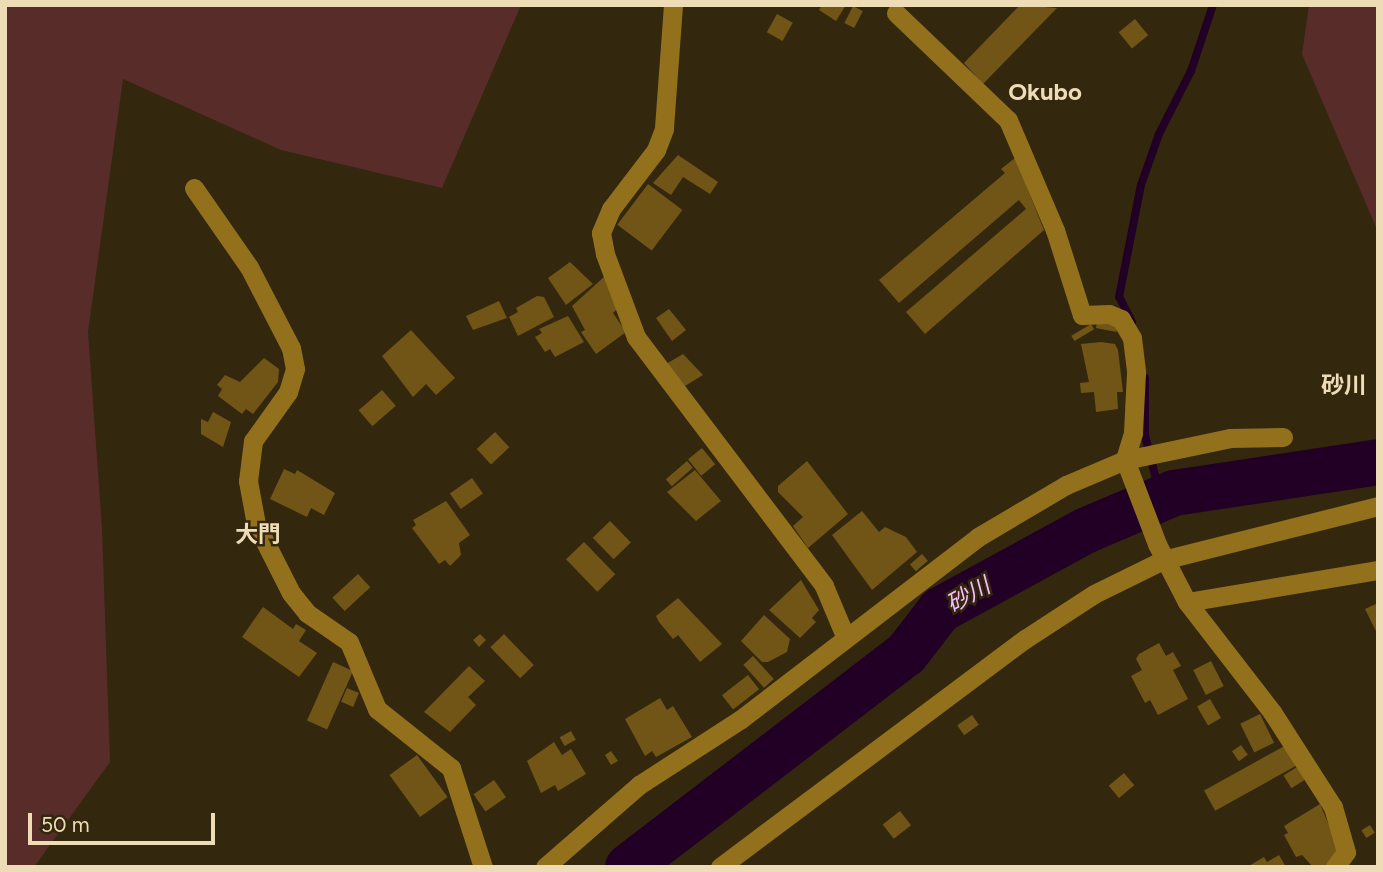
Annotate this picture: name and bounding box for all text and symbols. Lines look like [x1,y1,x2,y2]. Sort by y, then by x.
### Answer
district label: Okubo [1008,78,1082,106]
district label: 砂川 [1321,371,1367,399]
district label: 大門 [235,520,281,548]
water label: 砂川 [941,572,995,618]
scale bar [32,798,219,842]
text: 50 m [41,812,90,837]

